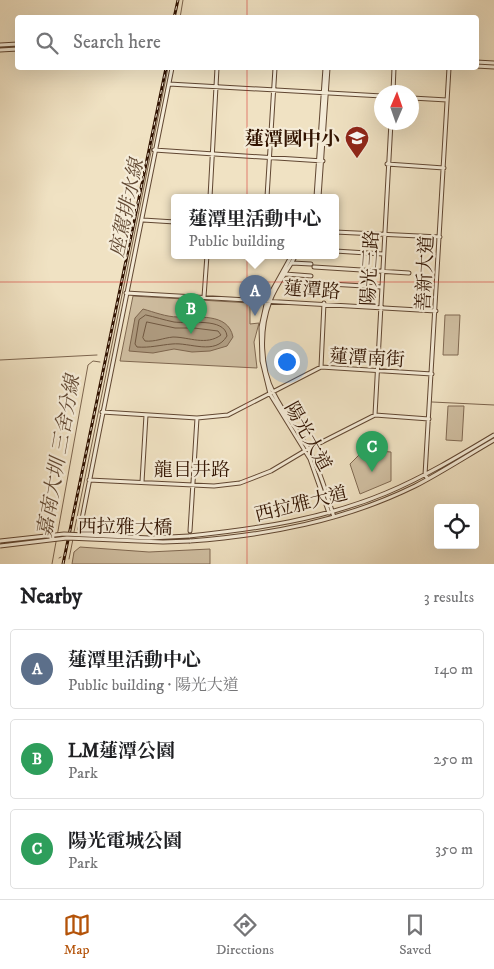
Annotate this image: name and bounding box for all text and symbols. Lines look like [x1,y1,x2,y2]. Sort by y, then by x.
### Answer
search box [15,15,479,70]
icon: search [33,29,61,57]
text: Search here [73,31,161,54]
north arrow [374,85,419,130]
school or university icon: 蓮潭國中小 [344,125,370,159]
place label: 蓮潭國中小 [245,128,340,151]
water label: 座駕排水線 [105,155,151,260]
popup [171,194,339,259]
text: 蓮潭里活動中心 [188,208,322,231]
street label: 陽光三路 [357,230,384,307]
text: Public building [188,231,285,251]
street label: 善新大道 [412,235,439,312]
pin: A [239,275,271,316]
street label: 蓮潭路 [283,277,341,304]
pin: B [175,293,207,334]
street label: 蓮潭南街 [328,345,405,372]
your location [274,349,300,375]
water label: 嘉南大圳 三舍分線 [33,371,86,539]
street label: 陽光大道 [279,398,336,476]
pin: C [356,431,388,472]
street label: 龍目井路 [154,459,230,482]
street label: 西拉雅大道 [252,482,350,527]
map controls [434,504,479,549]
button: locate [434,504,479,549]
street label: 西拉雅大橋 [77,515,173,540]
text: Nearby [20,584,82,610]
text: 3 results [424,587,474,607]
text: 蓮潭里活動中心 [68,649,201,672]
text: A [32,659,42,679]
text: 140 m [434,659,473,679]
text: Public building · 陽光大道 [68,675,239,695]
text: LM蓮潭公園 [68,740,175,763]
text: B [32,749,42,769]
text: 250 m [433,749,473,769]
text: Park [68,763,98,783]
text: 陽光電城公園 [68,830,182,853]
text: C [32,839,42,859]
text: 350 m [435,839,473,859]
text: Park [68,853,98,873]
tab: Map [63,911,91,959]
tab: Directions [216,911,274,959]
tab: Saved [399,911,431,959]

